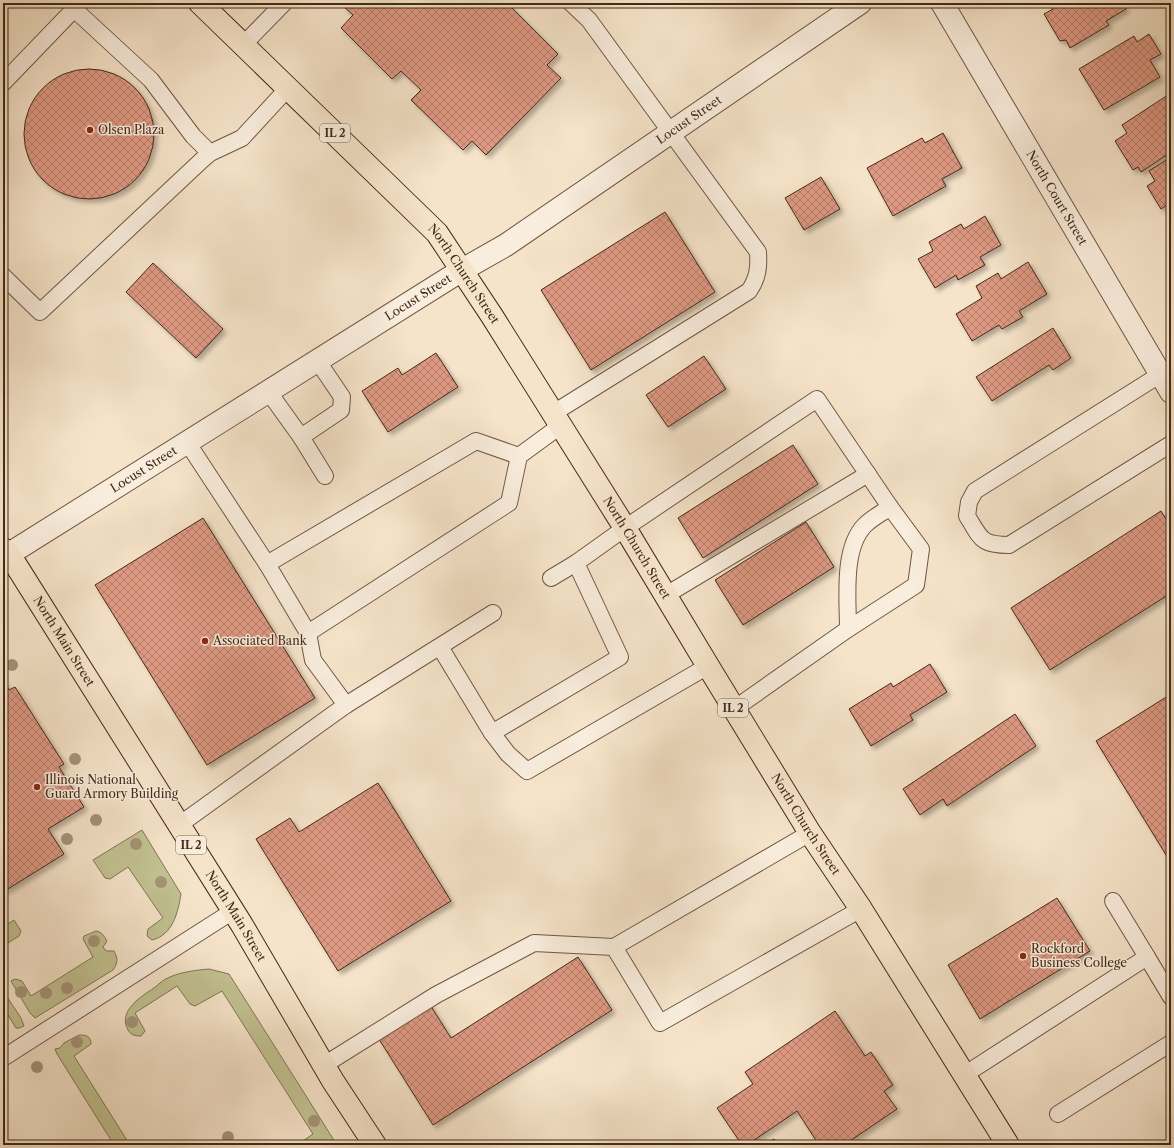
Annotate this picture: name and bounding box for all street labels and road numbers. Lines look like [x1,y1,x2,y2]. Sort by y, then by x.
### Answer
street label: Locust Street [653,91,725,147]
road number: IL 2 [320,124,350,142]
street label: North Court Street [1023,147,1091,248]
street label: North Church Street [425,220,503,327]
street label: Locust Street [382,270,455,323]
street label: Locust Street [107,442,180,496]
street label: North Church Street [600,494,674,602]
street label: North Main Street [30,593,99,690]
road number: IL 2 [718,699,748,717]
street label: North Church Street [768,770,844,878]
road number: IL 2 [176,836,206,854]
street label: North Main Street [203,868,270,965]

